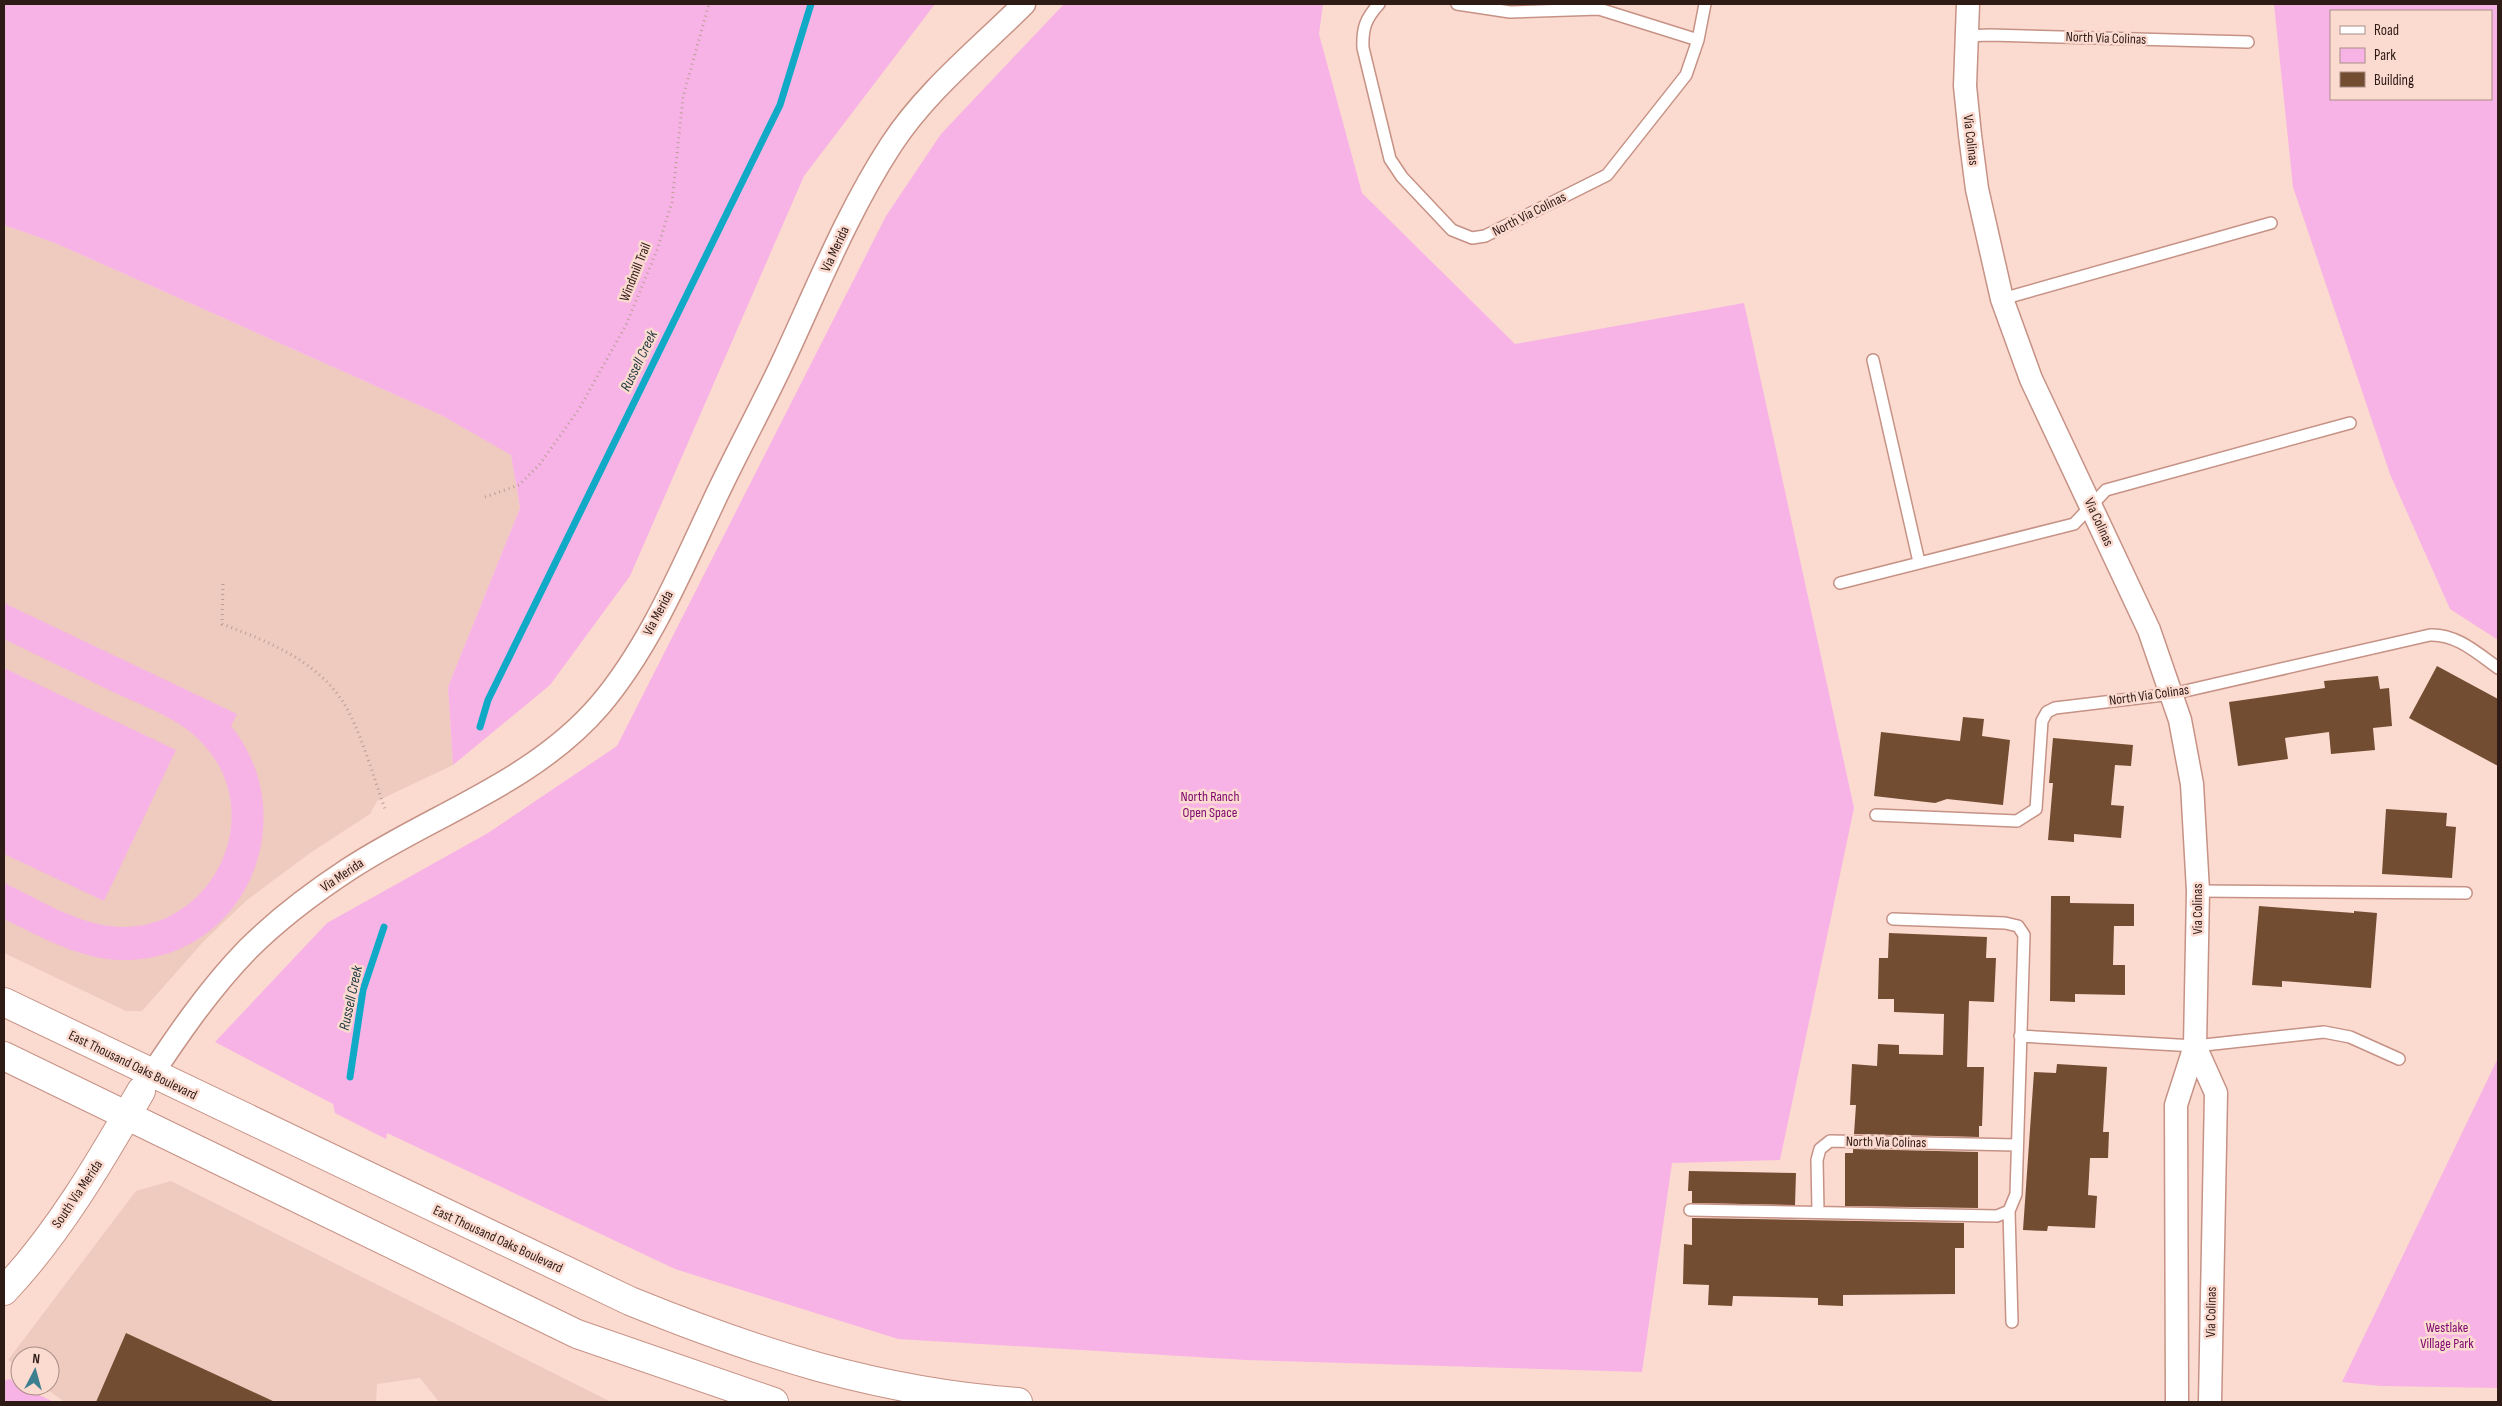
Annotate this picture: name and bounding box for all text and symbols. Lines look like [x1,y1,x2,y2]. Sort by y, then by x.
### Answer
legend [2330,10,2492,100]
text: Road [2374,21,2399,40]
street label: North Via Colinas [2065,28,2147,48]
text: Park [2374,46,2396,65]
text: Building [2374,71,2414,90]
street label: Via Colinas [1959,114,1983,166]
street label: North Via Colinas [1489,188,1569,240]
street label: Via Merida [817,224,853,274]
street label: Windmill Trail [616,240,654,304]
water label: Russell Creek [616,327,662,395]
street label: Via Colinas [2081,495,2117,549]
street label: Via Merida [639,588,677,638]
street label: North Via Colinas [2108,681,2190,709]
park label: North Ranch Open Space [1181,788,1239,821]
street label: Via Merida [317,854,367,896]
street label: Via Colinas [2189,884,2206,934]
water label: Russell Creek [335,964,367,1032]
street label: East Thousand Oaks Boulevard [66,1026,200,1104]
street label: North Via Colinas [1846,1133,1926,1151]
street label: South Via Merida [48,1157,106,1231]
street label: East Thousand Oaks Boulevard [431,1202,566,1277]
street label: Via Colinas [2202,1286,2220,1338]
park label: Westlake Village Park [2420,1319,2474,1352]
north arrow [10,1346,60,1396]
text: N [32,1350,41,1367]

